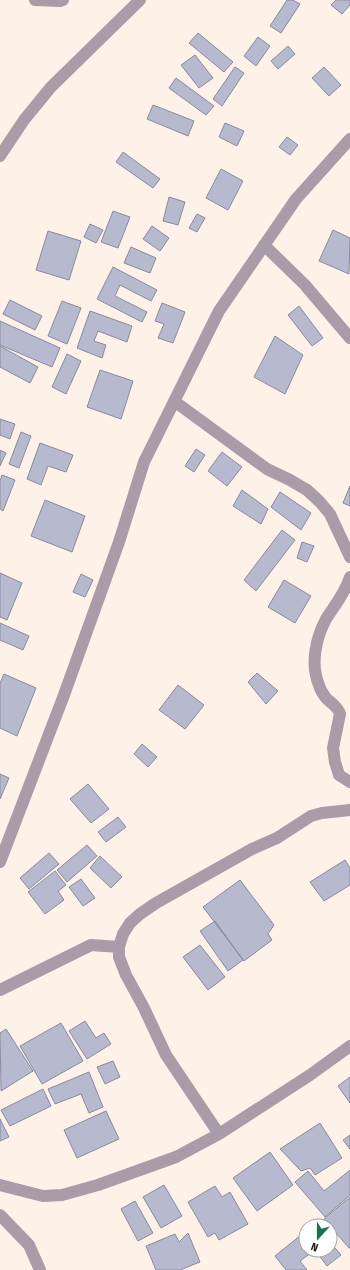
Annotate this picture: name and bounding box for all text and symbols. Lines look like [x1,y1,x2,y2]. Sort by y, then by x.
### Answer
north arrow [298,1218,338,1258]
text: N [309,1240,320,1254]

